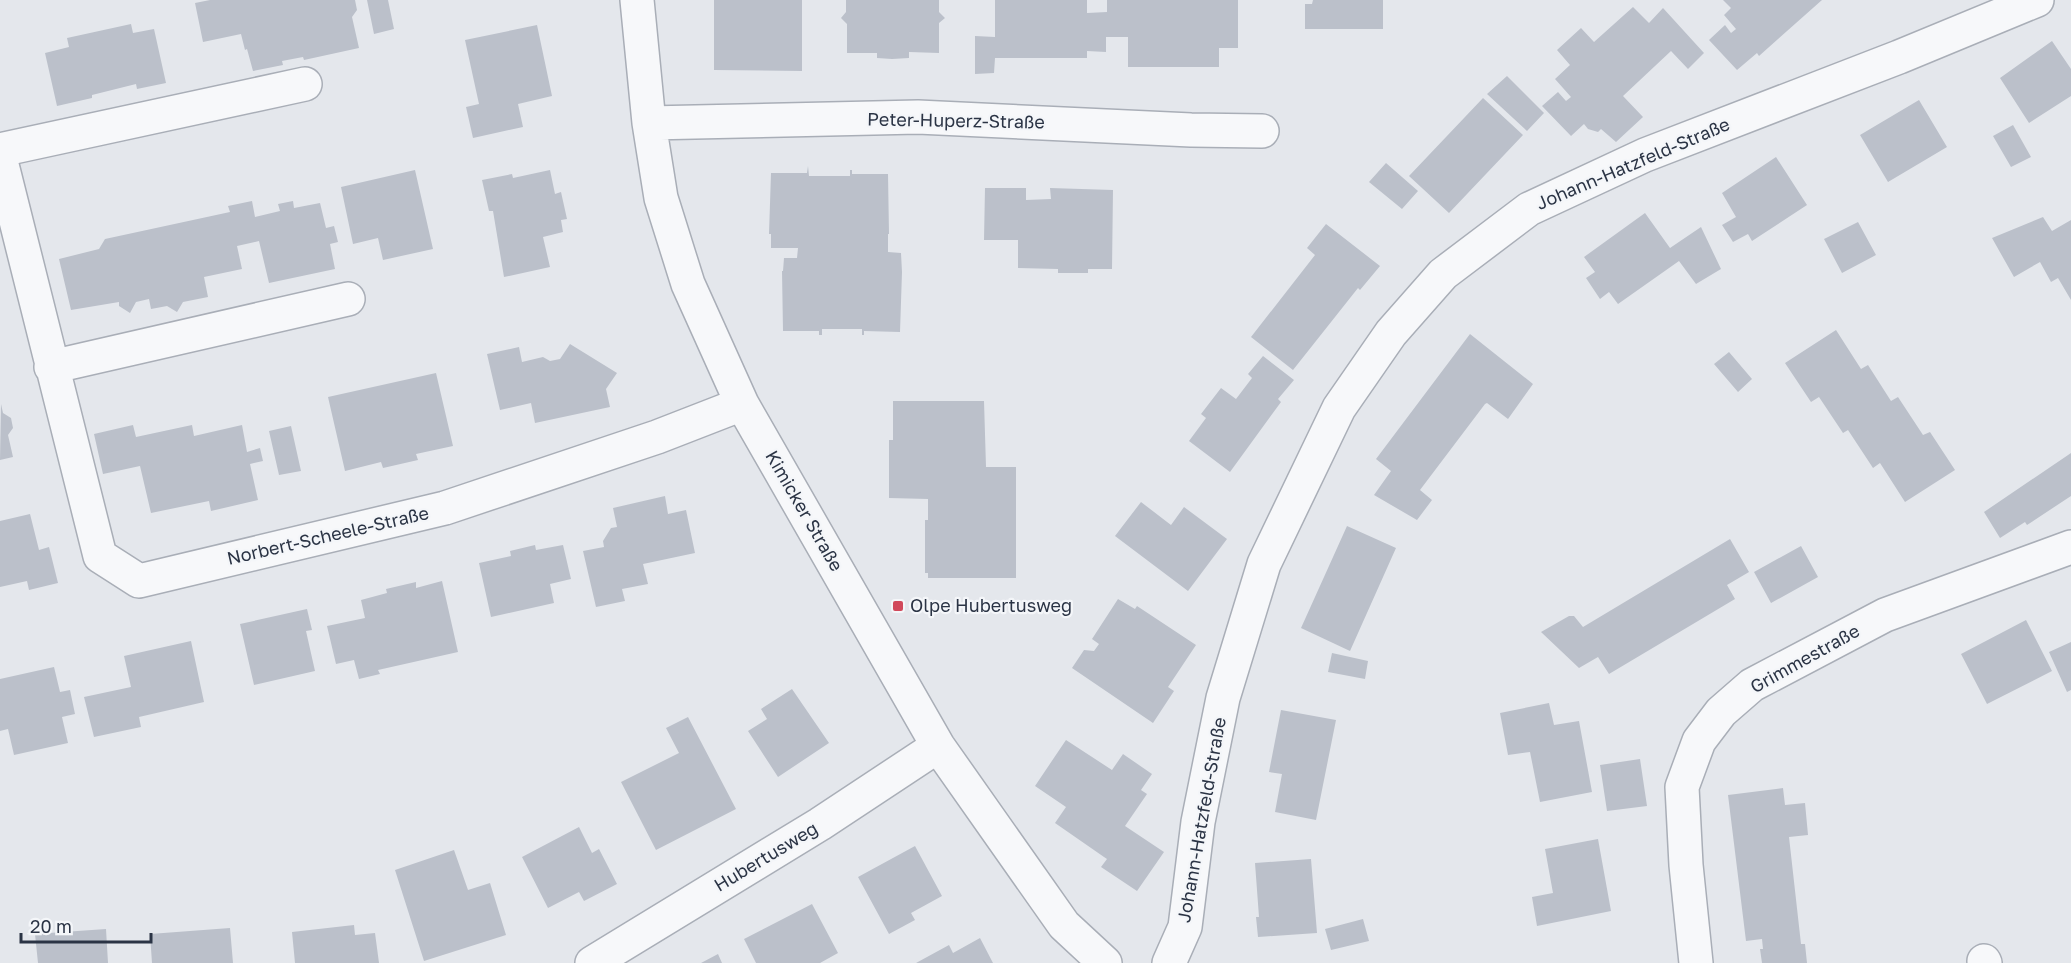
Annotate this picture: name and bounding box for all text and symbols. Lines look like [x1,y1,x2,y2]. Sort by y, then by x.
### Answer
street label: Peter-Huperz-Straße [867,107,1045,133]
street label: Johann-Hatzfeld-Straße [1532,112,1733,214]
street label: Kimicker Straße [761,446,848,575]
street label: Norbert-Scheele-Straße [225,501,431,569]
place label: Olpe Hubertusweg [910,594,1072,616]
marker: Olpe Hubertusweg [891,599,905,613]
street label: Grimmestraße [1746,619,1863,697]
street label: Johann-Hatzfeld-Straße [1172,715,1230,924]
street label: Hubertusweg [710,817,821,896]
scale bar [21,906,152,944]
text: 20 m [30,915,72,937]

